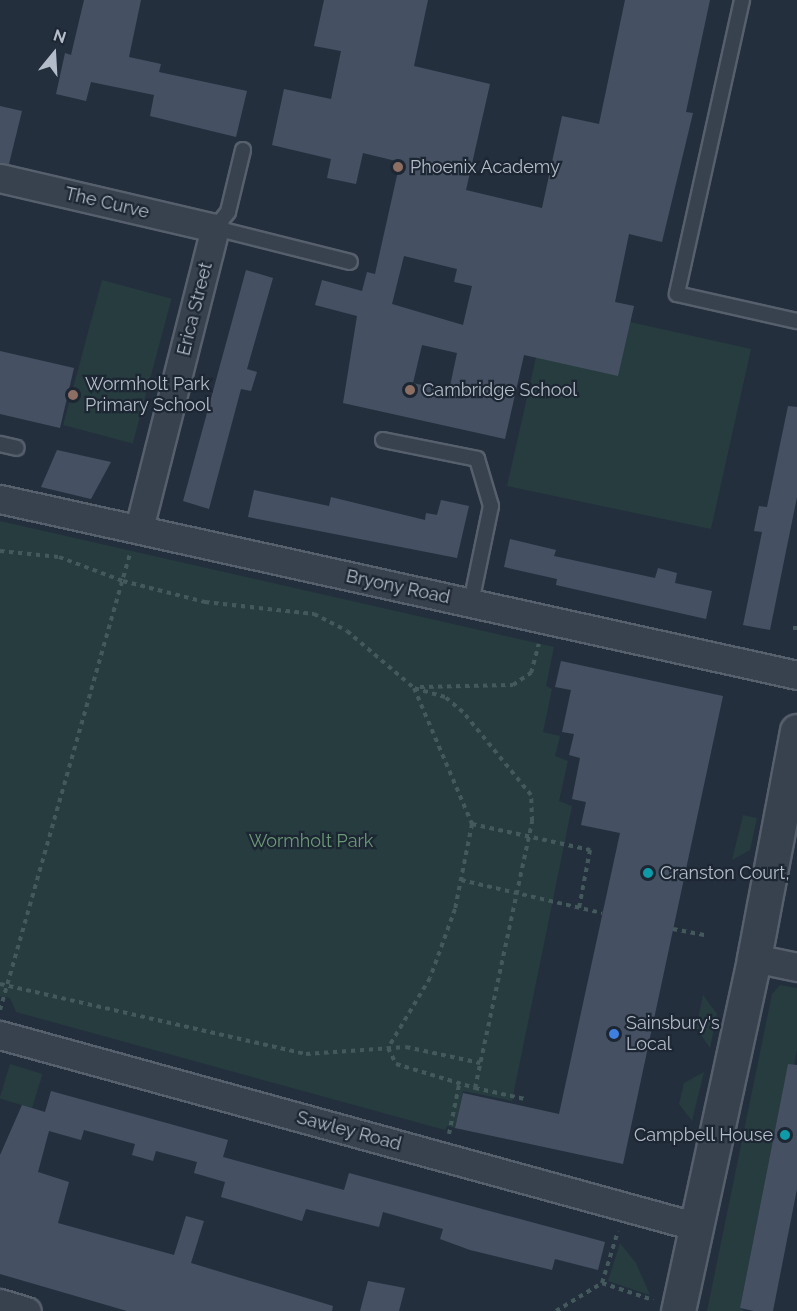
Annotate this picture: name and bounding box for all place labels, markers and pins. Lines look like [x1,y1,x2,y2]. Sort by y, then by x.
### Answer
place label: Phoenix Academy [410,156,560,178]
marker: Phoenix Academy [391,160,405,174]
place label: Wormholt Park Primary School [85,374,211,416]
place label: Cambridge School [422,379,577,401]
marker: Cambridge School [403,383,417,397]
marker: Wormholt Park Primary School [66,388,80,402]
place label: Cranston Court, [660,862,789,884]
marker: Cranston Court, [641,866,655,880]
place label: Sainsbury's Local [626,1013,720,1056]
marker: Sainsbury's Local [607,1027,621,1041]
place label: Campbell House [633,1124,773,1146]
marker: Campbell House [778,1128,792,1142]

